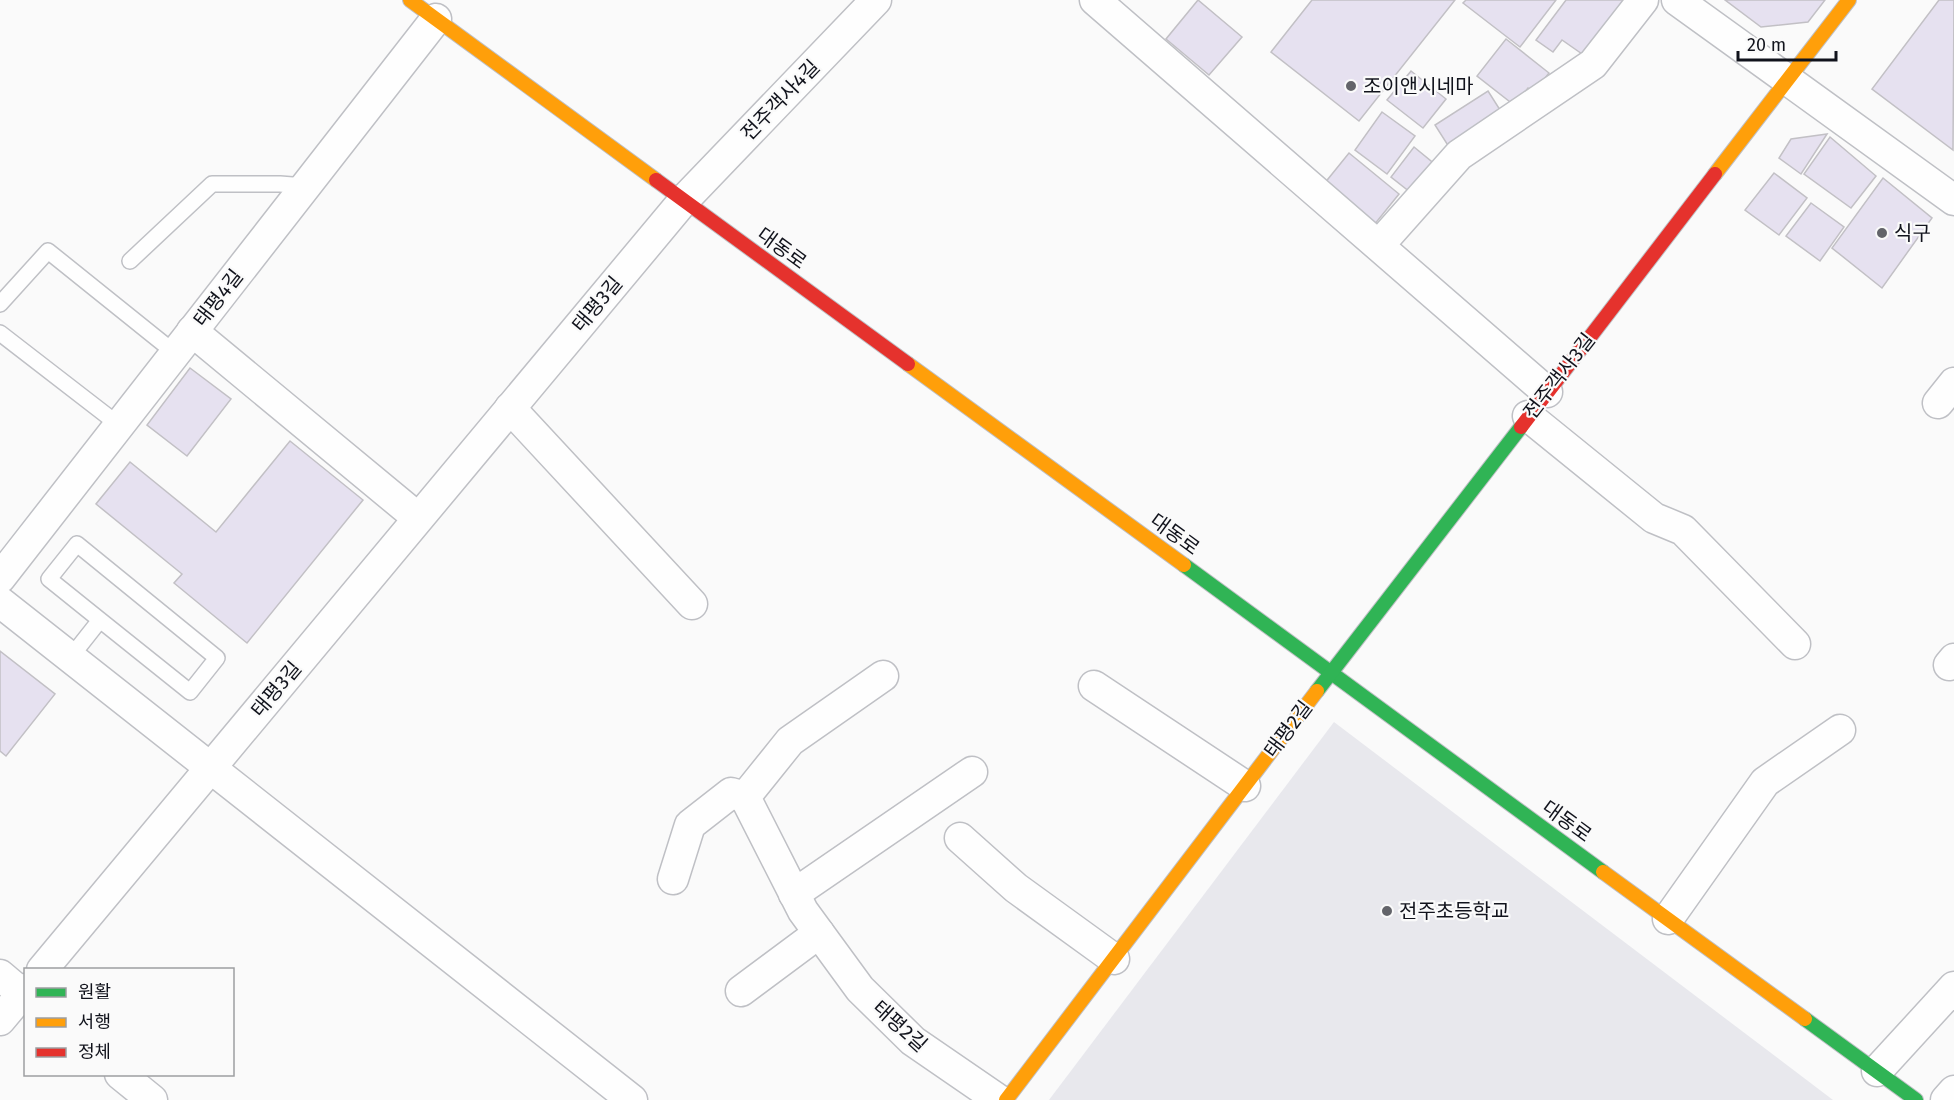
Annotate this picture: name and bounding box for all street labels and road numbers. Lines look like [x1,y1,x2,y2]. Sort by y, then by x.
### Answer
street label: 전주객사4길 [736,55,824,145]
street label: 대동로 [753,222,811,274]
street label: 태평4길 [188,265,248,331]
street label: 태평3길 [567,271,627,337]
street label: 전주객사3길 [1518,328,1600,424]
street label: 대동로 [1146,508,1204,560]
street label: 태평3길 [246,656,306,722]
street label: 태평2길 [1259,696,1317,762]
street label: 대동로 [1538,795,1596,847]
street label: 태평2길 [868,995,932,1057]

